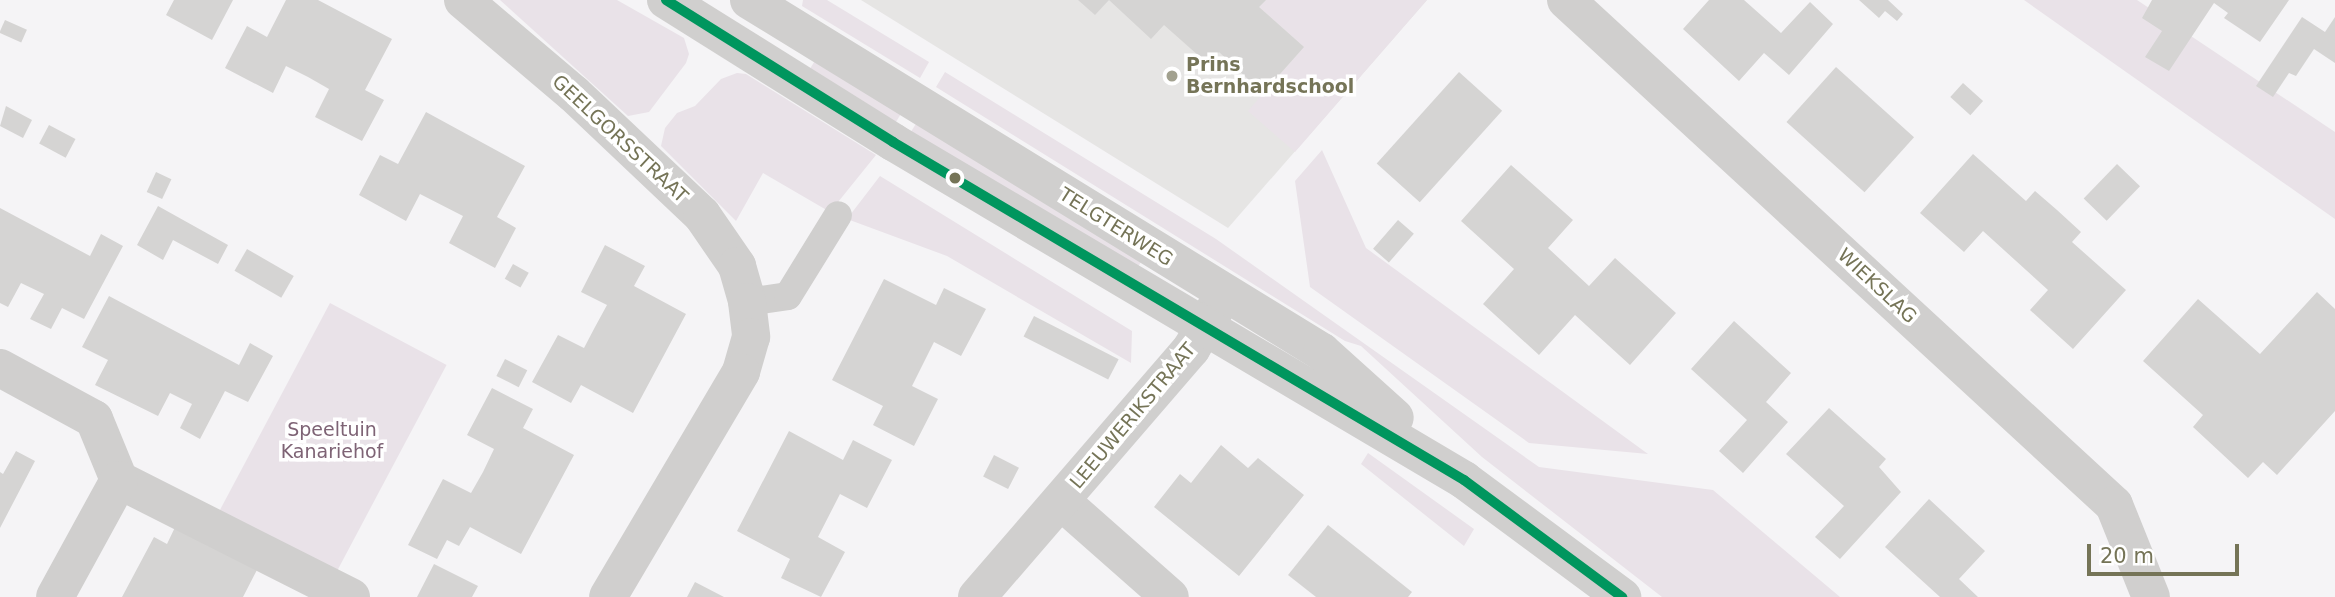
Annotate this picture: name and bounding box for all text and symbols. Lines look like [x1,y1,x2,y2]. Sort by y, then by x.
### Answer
place label: Prins Bernhardschool [1186,54,1354,98]
marker: Prins Bernhardschool [1164,68,1180,84]
street label: GEELGORSSTRAAT [547,70,693,208]
unlabelled marker [948,171,962,185]
street label: TELGTERWEG [1055,183,1177,271]
street label: WIEKSLAG [1833,244,1921,328]
street label: LEEUWERIKSTRAAT [1065,338,1201,494]
park label: Speeltuin Kanariehof [281,419,383,463]
scale bar [2090,530,2242,574]
text: 20 m [2100,544,2154,568]

